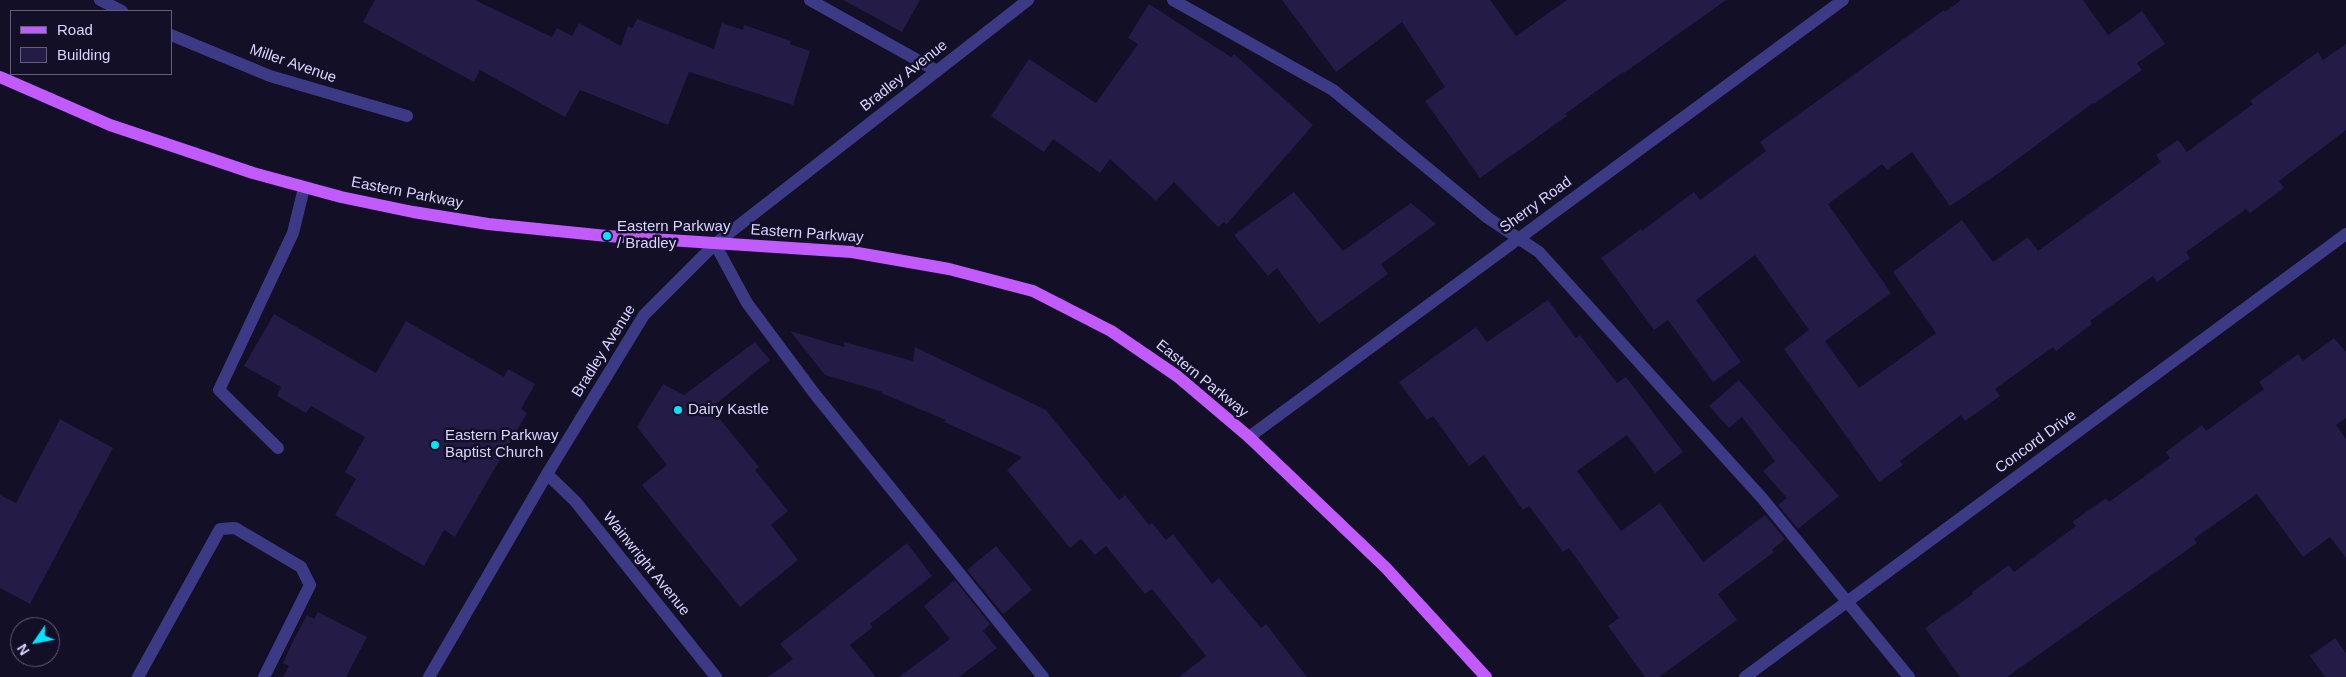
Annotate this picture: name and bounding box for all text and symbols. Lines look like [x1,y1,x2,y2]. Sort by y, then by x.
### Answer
legend [10,10,172,75]
text: Road [57,21,93,38]
street label: Bradley Avenue [857,36,951,116]
street label: Miller Avenue [247,41,339,87]
text: Building [57,46,110,63]
street label: Eastern Parkway [350,173,464,213]
street label: Sherry Road [1497,173,1575,237]
place label: Eastern Parkway / Bradley [617,218,730,253]
street label: Eastern Parkway [750,221,864,247]
marker: Eastern Parkway / Bradley [601,230,613,242]
street label: Bradley Avenue [568,301,640,401]
street label: Eastern Parkway [1152,336,1252,422]
place label: Dairy Kastle [688,401,769,419]
marker: Dairy Kastle [672,404,684,416]
street label: Concord Drive [1992,407,2080,477]
place label: Eastern Parkway Baptist Church [445,427,558,462]
marker: Eastern Parkway Baptist Church [429,439,441,451]
street label: Wainwright Avenue [599,508,693,620]
north arrow [10,617,60,667]
text: N [14,641,33,658]

